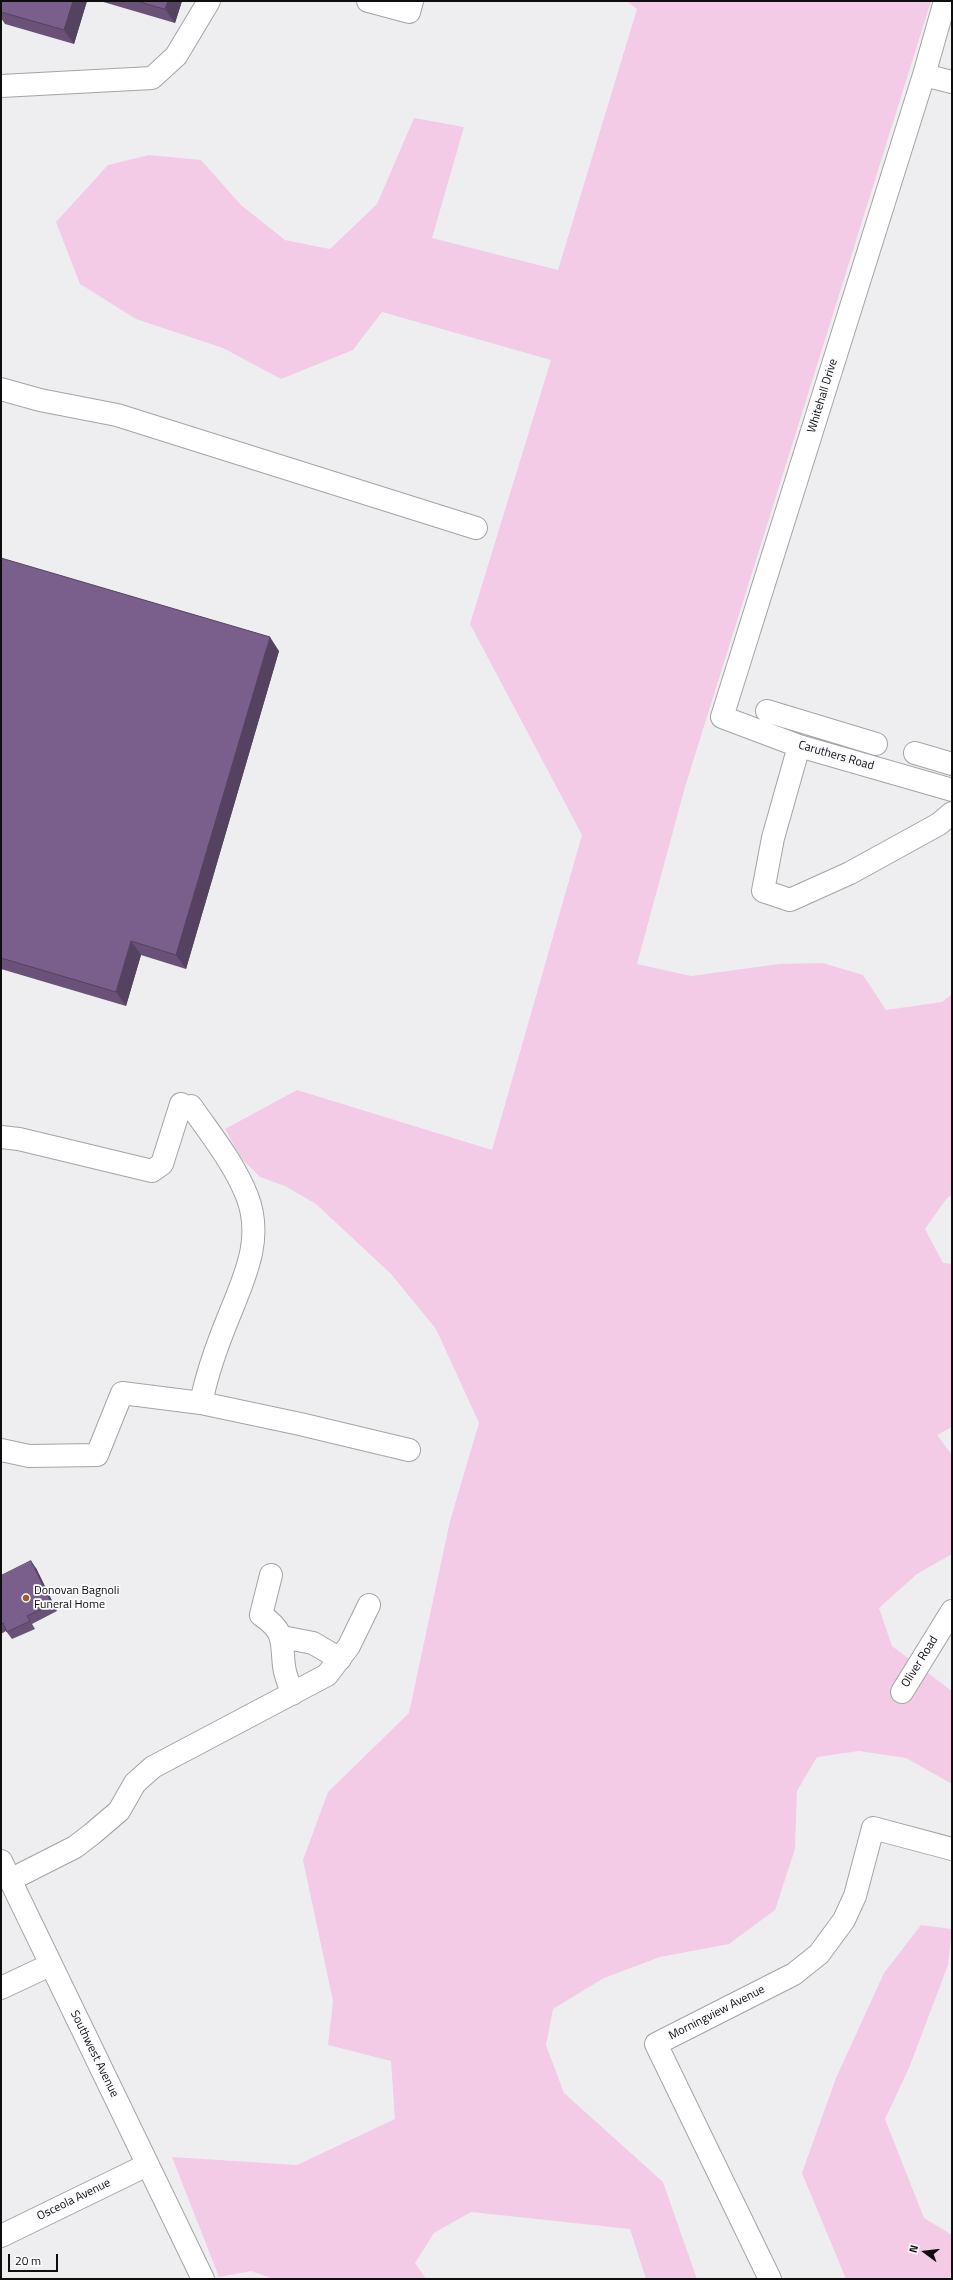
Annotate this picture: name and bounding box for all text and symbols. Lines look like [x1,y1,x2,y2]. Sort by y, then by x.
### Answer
street label: Whitehall Drive [805,357,841,435]
street label: Caruthers Road [796,738,876,774]
place label: Donovan Bagnoli Funeral Home [34,1584,119,1612]
marker: Donovan Bagnoli Funeral Home [21,1593,31,1603]
street label: Oliver Road [899,1634,941,1690]
street label: Morningview Avenue [667,1983,767,2043]
street label: Southwest Avenue [67,2008,121,2100]
street label: Osceola Avenue [35,2176,113,2224]
north arrow [905,2232,945,2272]
text: N [905,2243,922,2255]
scale bar [10,2246,60,2272]
text: 20 m [15,2251,41,2270]

